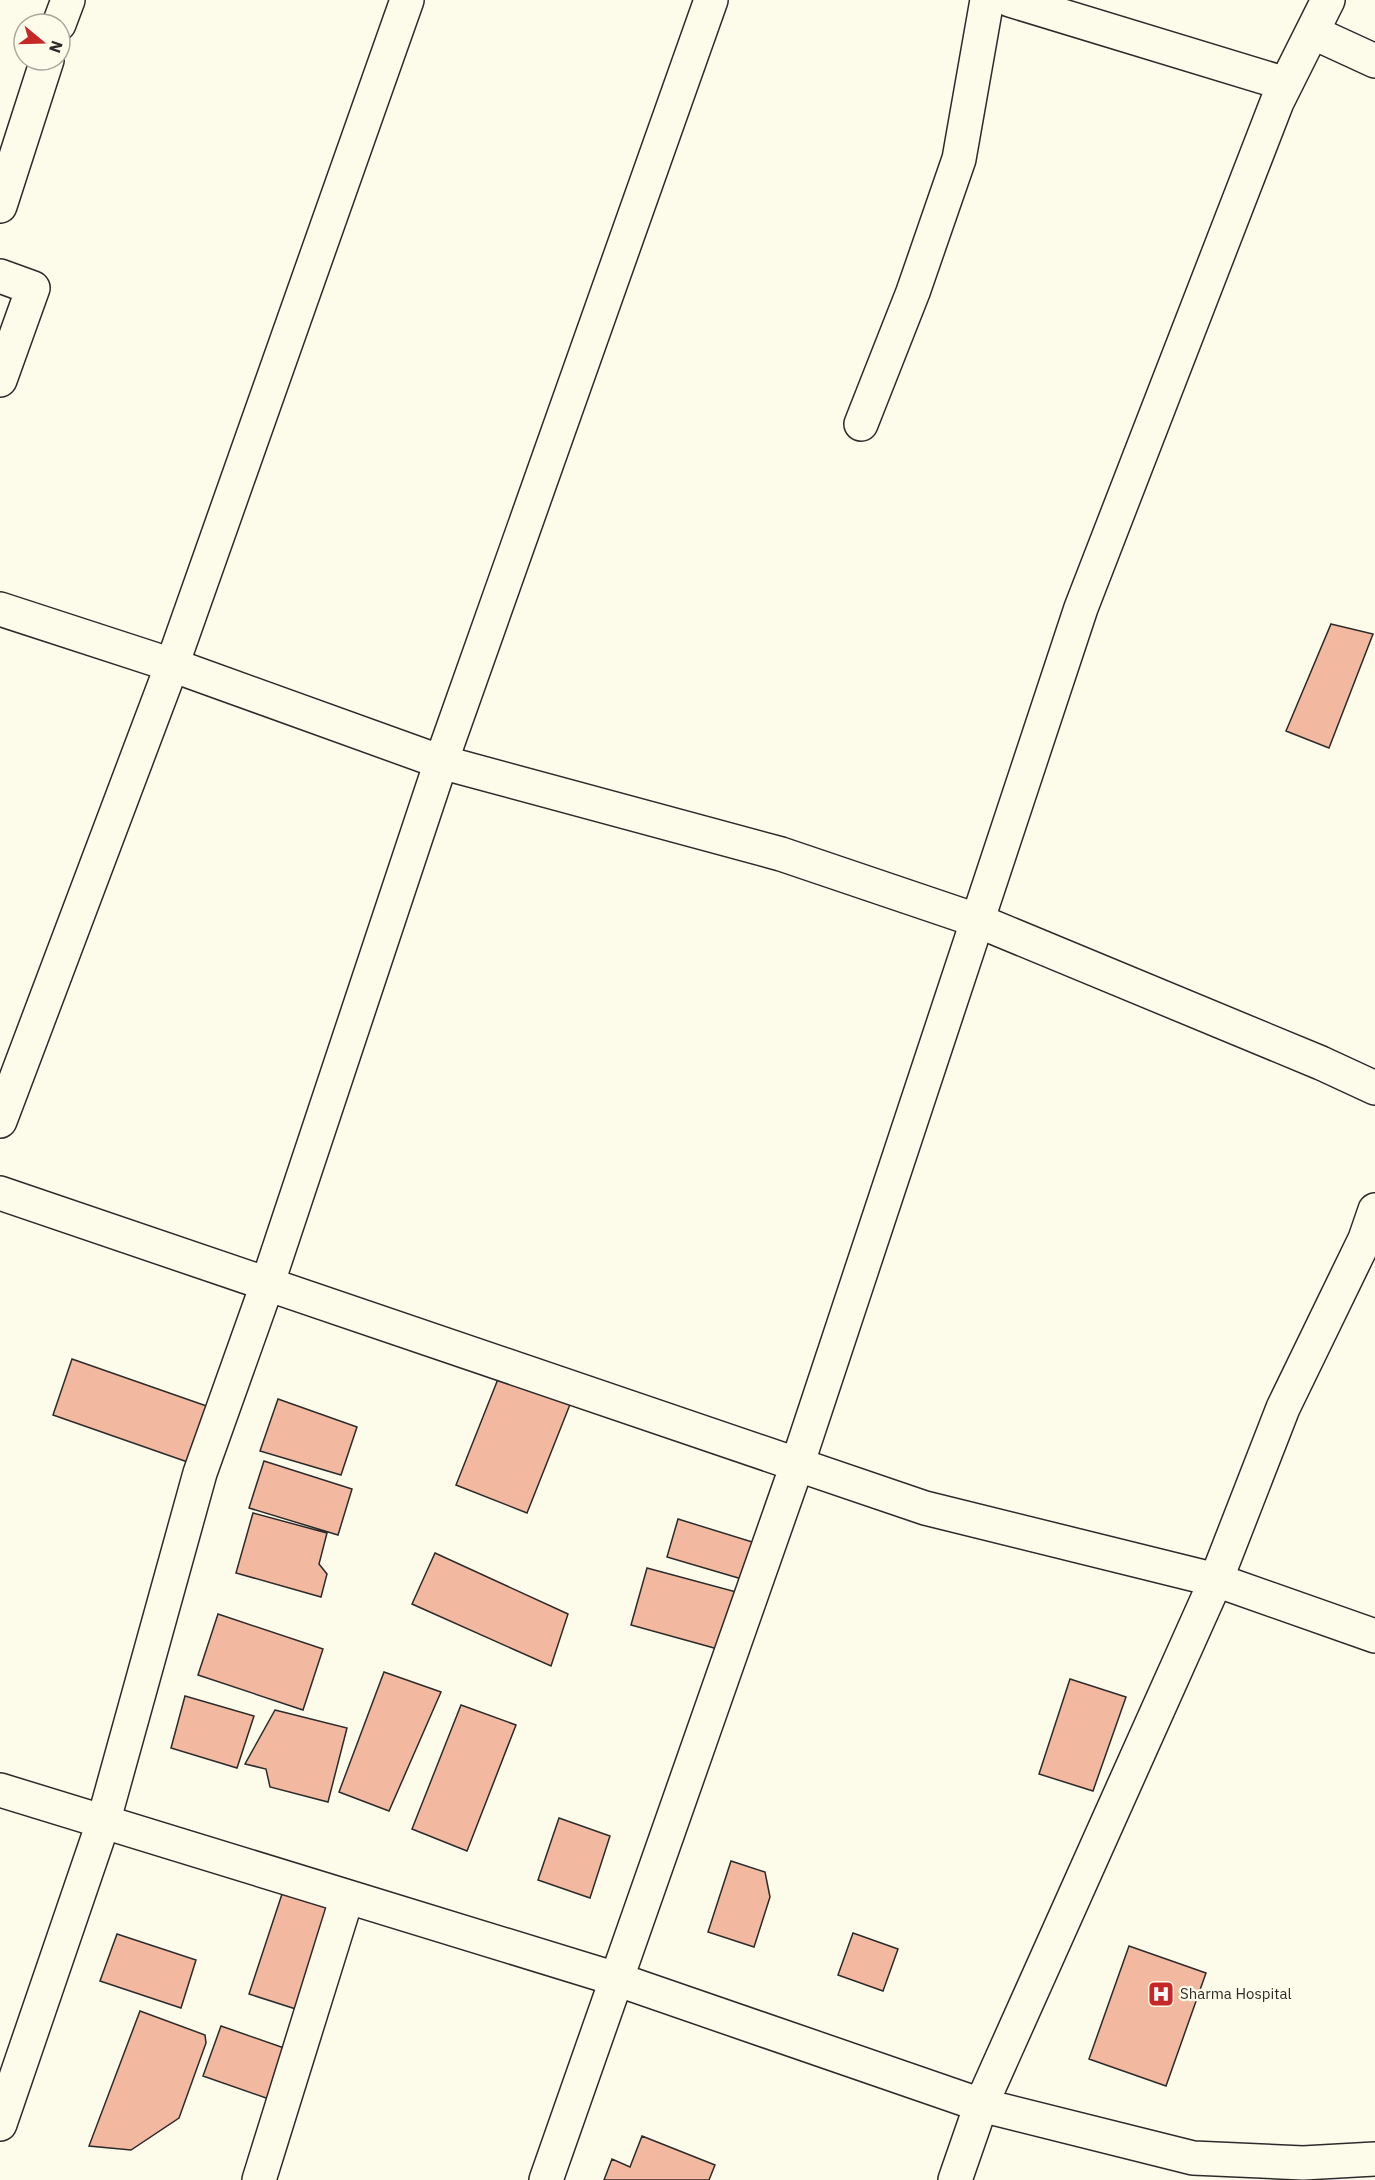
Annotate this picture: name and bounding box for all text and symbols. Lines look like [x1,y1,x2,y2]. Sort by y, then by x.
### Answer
north arrow [12,12,72,72]
text: N [45,38,68,56]
hospital icon: Sharma Hospital [1146,1979,1176,2009]
place label: Sharma Hospital [1180,1984,1292,2003]

